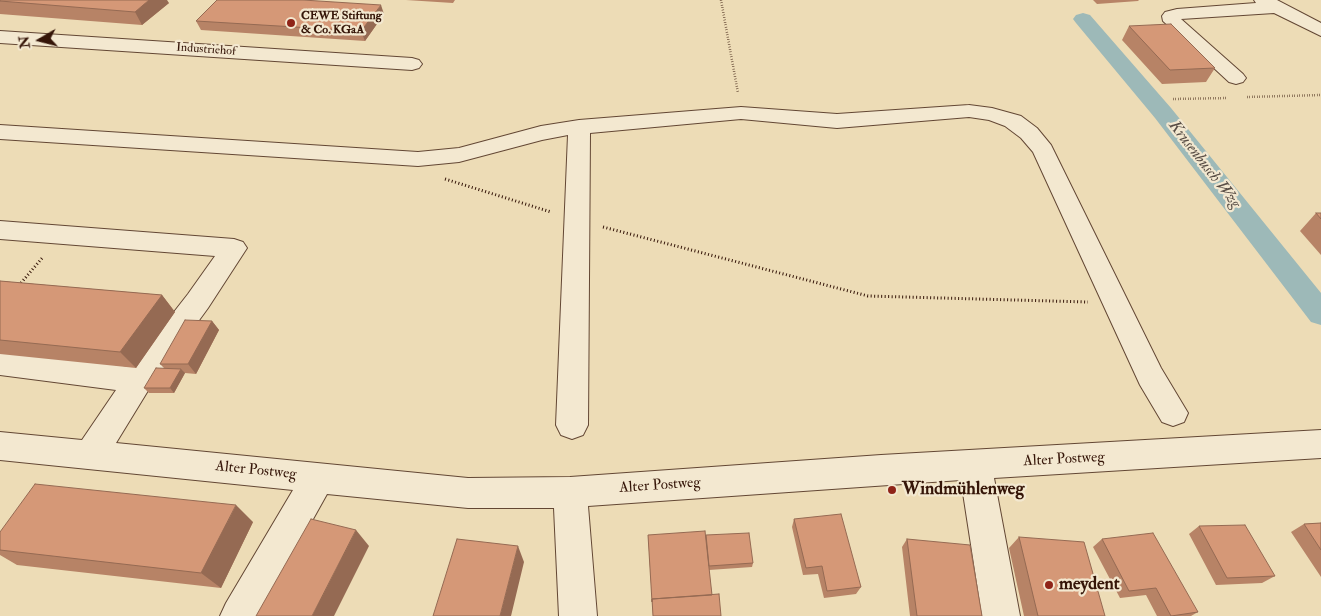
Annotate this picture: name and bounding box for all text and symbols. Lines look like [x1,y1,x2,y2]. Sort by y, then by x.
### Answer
place label: CEWE Stiftung & Co. KGaA [301,9,382,37]
north arrow [15,15,65,65]
marker: CEWE Stiftung & Co. KGaA [285,17,297,29]
text: N [15,35,34,50]
street label: Industriehof [176,41,236,59]
water label: Krusenbusch Wzg [1164,117,1244,213]
street label: Alter Postweg [1023,449,1105,471]
street label: Alter Postweg [215,458,297,484]
street label: Alter Postweg [619,474,701,498]
place label: Windmühlenweg [902,479,1024,501]
marker: Windmühlenweg [886,484,898,496]
place label: meydent [1059,574,1120,596]
marker: meydent [1043,579,1055,591]

